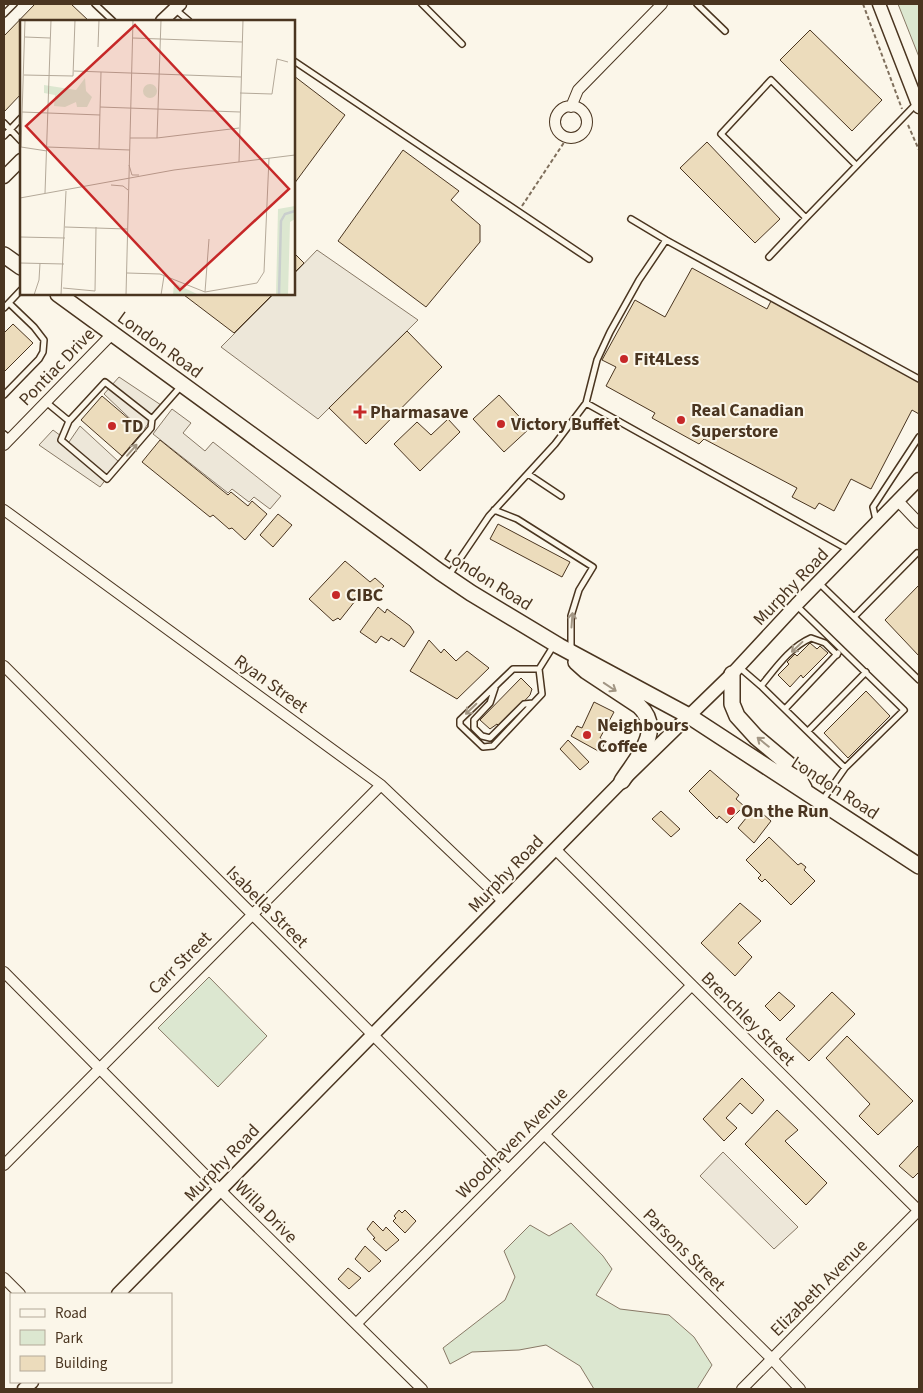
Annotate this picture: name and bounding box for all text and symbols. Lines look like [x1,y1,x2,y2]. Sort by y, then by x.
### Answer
inset map [20,20,295,295]
street label: London Road [112,306,208,384]
street label: Pontiac Drive [13,322,101,412]
place label: Fit4Less [634,347,699,372]
marker: Fit4Less [618,353,630,365]
place label: Real Canadian Superstore [691,398,804,444]
place label: Pharmasave [370,400,469,425]
marker: Pharmasave [354,406,366,418]
place label: Victory Buffet [510,412,620,437]
place label: TD [122,414,143,439]
marker: Real Canadian Superstore [675,414,687,426]
marker: Victory Buffet [495,418,507,430]
marker: TD [106,420,118,432]
one-way arrow [126,444,137,457]
street label: London Road [439,543,537,617]
street label: Murphy Road [747,543,835,631]
place label: CIBC [346,583,384,608]
marker: CIBC [330,589,342,601]
one-way arrow [567,612,576,628]
one-way arrow [791,641,803,653]
street label: Ryan Street [229,649,313,719]
one-way arrow [603,682,617,692]
one-way arrow [465,703,478,715]
place label: Neighbours Coffee [597,713,689,759]
marker: Neighbours Coffee [581,729,593,741]
one-way arrow [757,737,770,748]
street label: London Road [786,750,884,826]
place label: On the Run [741,799,829,824]
marker: On the Run [725,805,737,817]
street label: Murphy Road [462,830,550,918]
street label: Isabella Street [220,860,314,954]
street label: Carr Street [143,926,217,1000]
street label: Brenchley Street [695,966,801,1072]
street label: Woodhaven Avenue [451,1082,573,1204]
street label: Murphy Road [178,1119,266,1207]
street label: Willa Drive [229,1175,303,1249]
street label: Parsons Street [637,1203,731,1297]
street label: Elizabeth Avenue [765,1234,873,1342]
legend [10,1293,172,1383]
text: Road [55,1303,87,1324]
text: Park [55,1328,84,1349]
text: Building [55,1353,108,1374]

